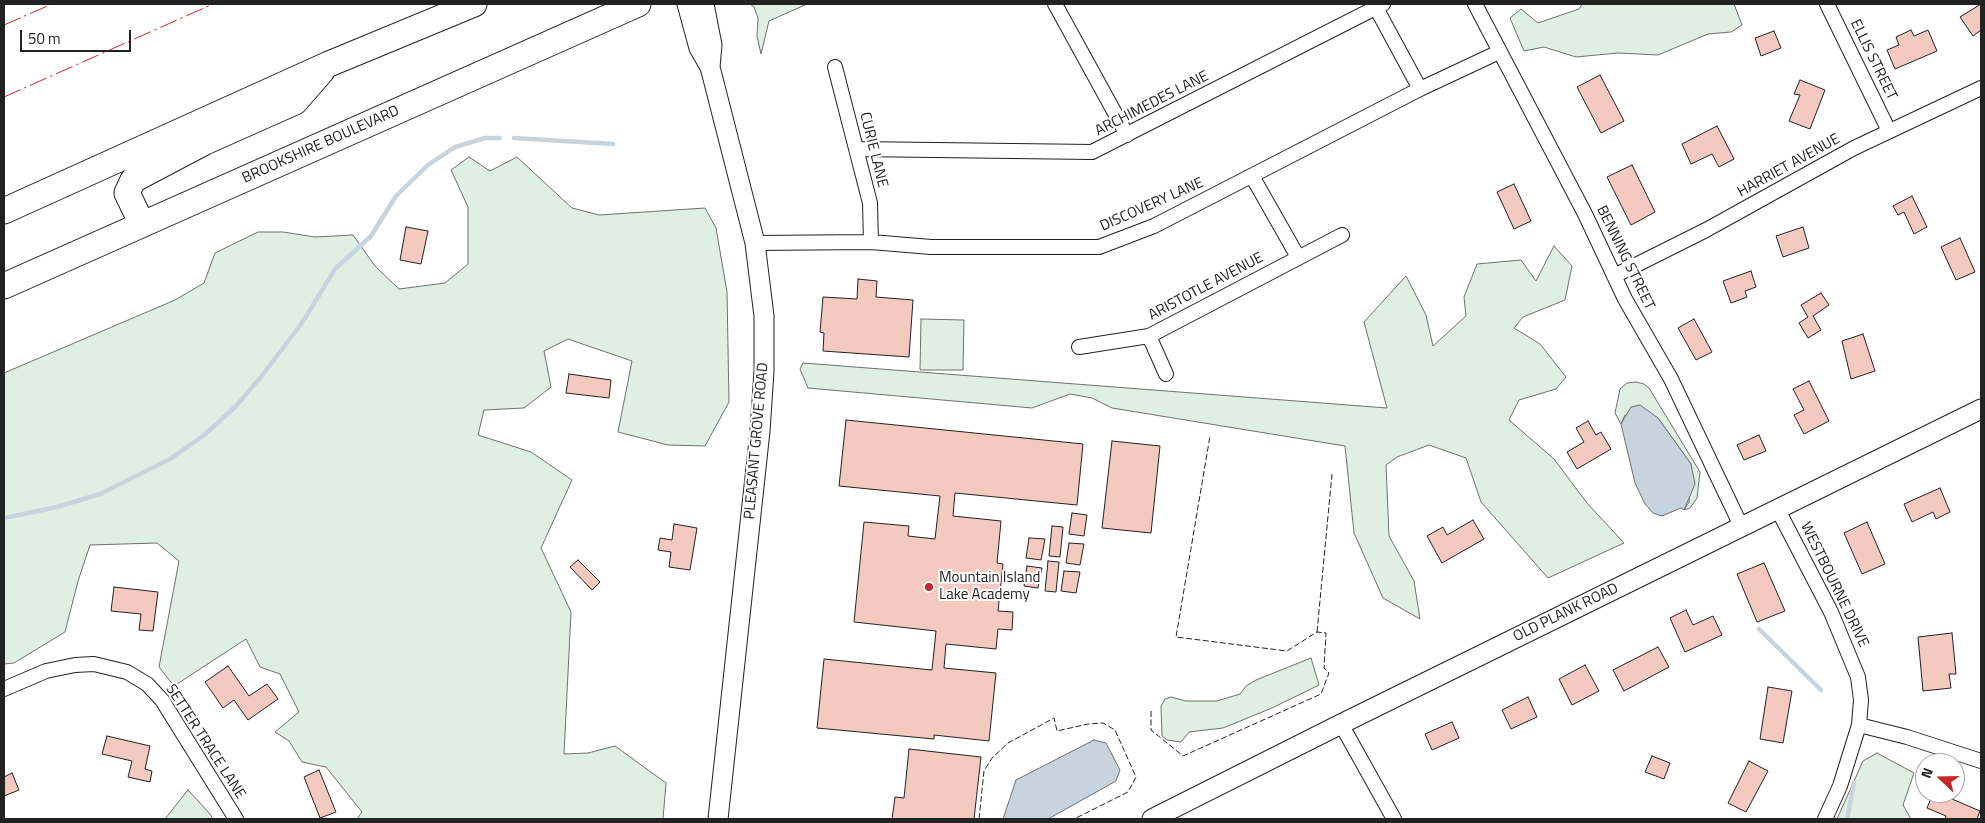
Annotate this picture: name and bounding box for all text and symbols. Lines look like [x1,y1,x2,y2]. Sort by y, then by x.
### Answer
street label: ELLIS STREET [1846,17,1900,103]
scale bar [22,20,134,52]
text: 50 m [28,27,61,50]
street label: ARCHIMEDES LANE [1092,68,1212,140]
street label: BROOKSHIRE BOULEVARD [240,102,402,188]
street label: CURIE LANE [855,111,891,189]
street label: HARRIET AVENUE [1735,130,1843,202]
street label: DISCOVERY LANE [1098,174,1206,236]
street label: BENNING STREET [1592,203,1658,313]
street label: ARISTOTLE AVENUE [1145,249,1267,325]
street label: PLEASANT GROVE ROAD [741,362,773,520]
street label: WESTBOURNE DRIVE [1796,520,1872,650]
place label: Mountain Island Lake Academy [939,569,1040,604]
street label: OLD PLANK ROAD [1511,580,1621,646]
marker: Mountain Island Lake Academy [923,581,935,593]
street label: SETTER TRACE LANE [161,681,249,803]
north arrow [1915,753,1965,803]
text: N [1915,765,1938,781]

